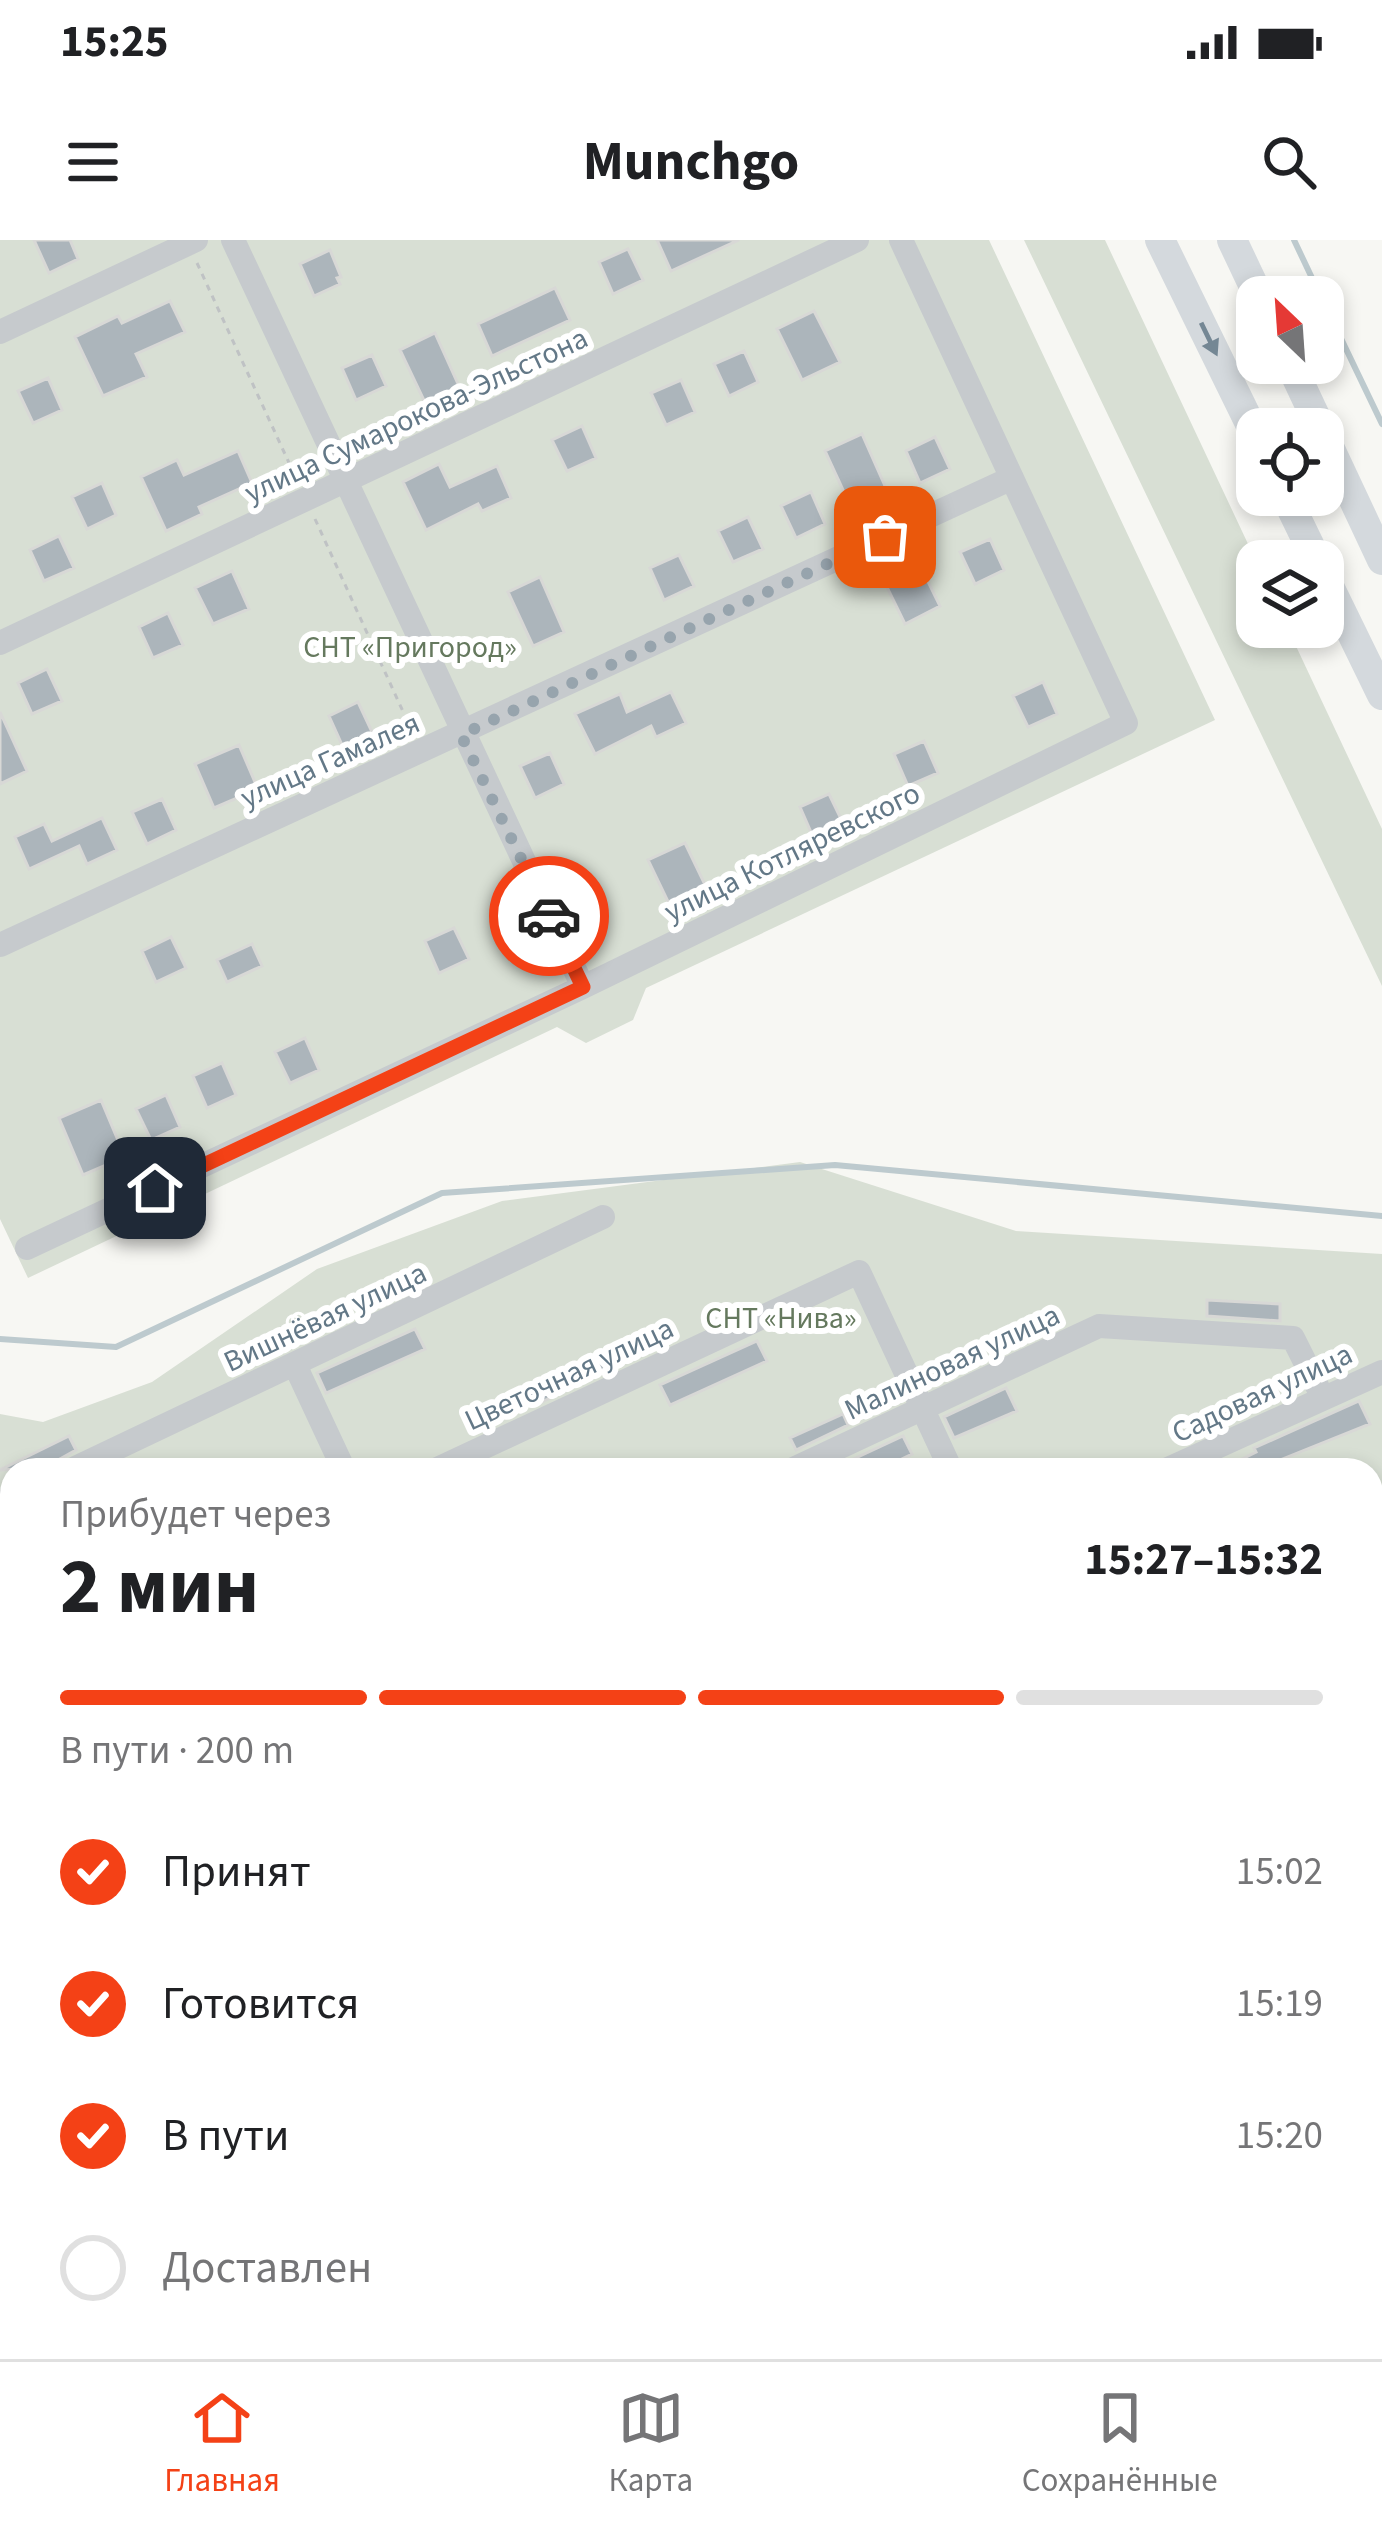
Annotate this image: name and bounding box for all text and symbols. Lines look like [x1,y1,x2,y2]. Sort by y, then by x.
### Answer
text: 15:25 [60,10,169,74]
text: Munchgo [583,124,799,201]
icon: menu [60,129,126,195]
icon: search [1256,129,1322,195]
north arrow [1236,276,1344,384]
map controls [1236,276,1344,648]
street label: улица Сумарокова-Эльстона [237,317,595,514]
one-way arrow [1198,322,1218,356]
button: locate [1236,408,1344,516]
pin [834,486,936,588]
icon: bag [852,504,918,570]
button: layers [1236,540,1344,648]
park label: СНТ «Пригород» [303,626,517,669]
street label: улица Гамалея [234,702,427,819]
street label: улица Котляревского [657,772,927,933]
courier [489,856,609,976]
icon: car [516,883,582,949]
pin [104,1137,206,1239]
icon: home [122,1155,188,1221]
street label: Вишнёвая улица [217,1252,434,1383]
street label: Малиновая улица [837,1294,1067,1431]
park label: СНТ «Нива» [705,1297,857,1340]
street label: Цветочная улица [458,1307,681,1442]
street label: Садовая улица [1165,1333,1360,1454]
text: Прибудет через [60,1487,331,1543]
text: 15:27–15:32 [1084,1528,1323,1592]
text: 2 мин [60,1532,259,1643]
text: В пути · 200 m [60,1723,294,1779]
icon: check [60,1839,126,1905]
text: Принят [162,1840,311,1904]
text: 15:02 [1236,1844,1323,1900]
icon: check [60,1971,126,2037]
text: Готовится [162,1972,359,2036]
text: 15:19 [1236,1976,1323,2032]
icon: check [60,2103,126,2169]
text: В пути [162,2104,290,2168]
text: 15:20 [1236,2108,1323,2164]
text: Доставлен [162,2236,372,2300]
tab: Главная [164,2385,280,2504]
tab: Карта [609,2385,693,2504]
tab: Сохранённые [1022,2385,1218,2504]

